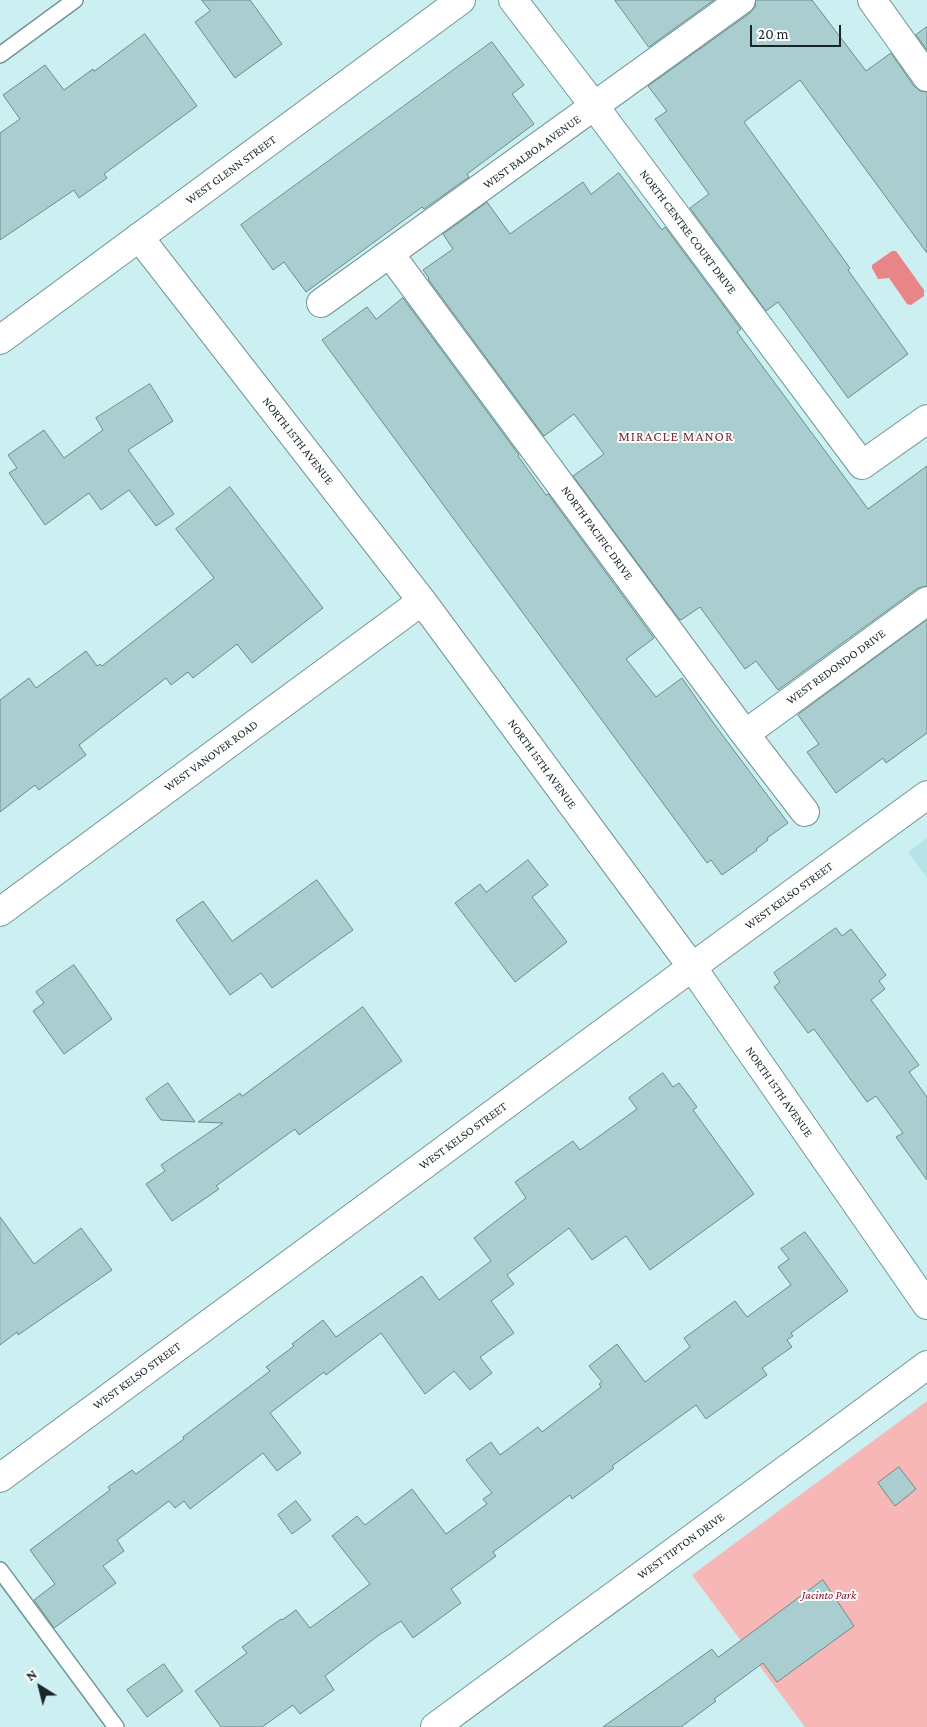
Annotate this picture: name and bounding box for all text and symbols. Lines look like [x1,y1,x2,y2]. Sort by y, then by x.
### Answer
scale bar [752,15,843,47]
text: 20 m [758,26,789,42]
street label: WEST BALBOA AVENUE [480,112,584,192]
street label: WEST GLENN STREET [183,132,279,208]
street label: NORTH CENTRE COURT DRIVE [637,167,739,297]
street label: NORTH 15TH AVENUE [259,394,337,488]
district label: MIRACLE MANOR [617,429,735,445]
street label: NORTH PACIFIC DRIVE [558,483,636,583]
street label: WEST REDONDO DRIVE [784,626,888,708]
street label: NORTH 15TH AVENUE [505,716,579,812]
street label: WEST VANOVER ROAD [161,717,261,795]
street label: WEST KELSO STREET [742,859,836,933]
street label: NORTH 15TH AVENUE [742,1044,816,1140]
street label: WEST KELSO STREET [416,1099,510,1173]
street label: WEST KELSO STREET [90,1339,184,1413]
street label: WEST TIPTON DRIVE [635,1510,727,1582]
park label: Jacinto Park [802,1588,856,1602]
north arrow [15,1662,65,1712]
text: N [23,1666,40,1684]

